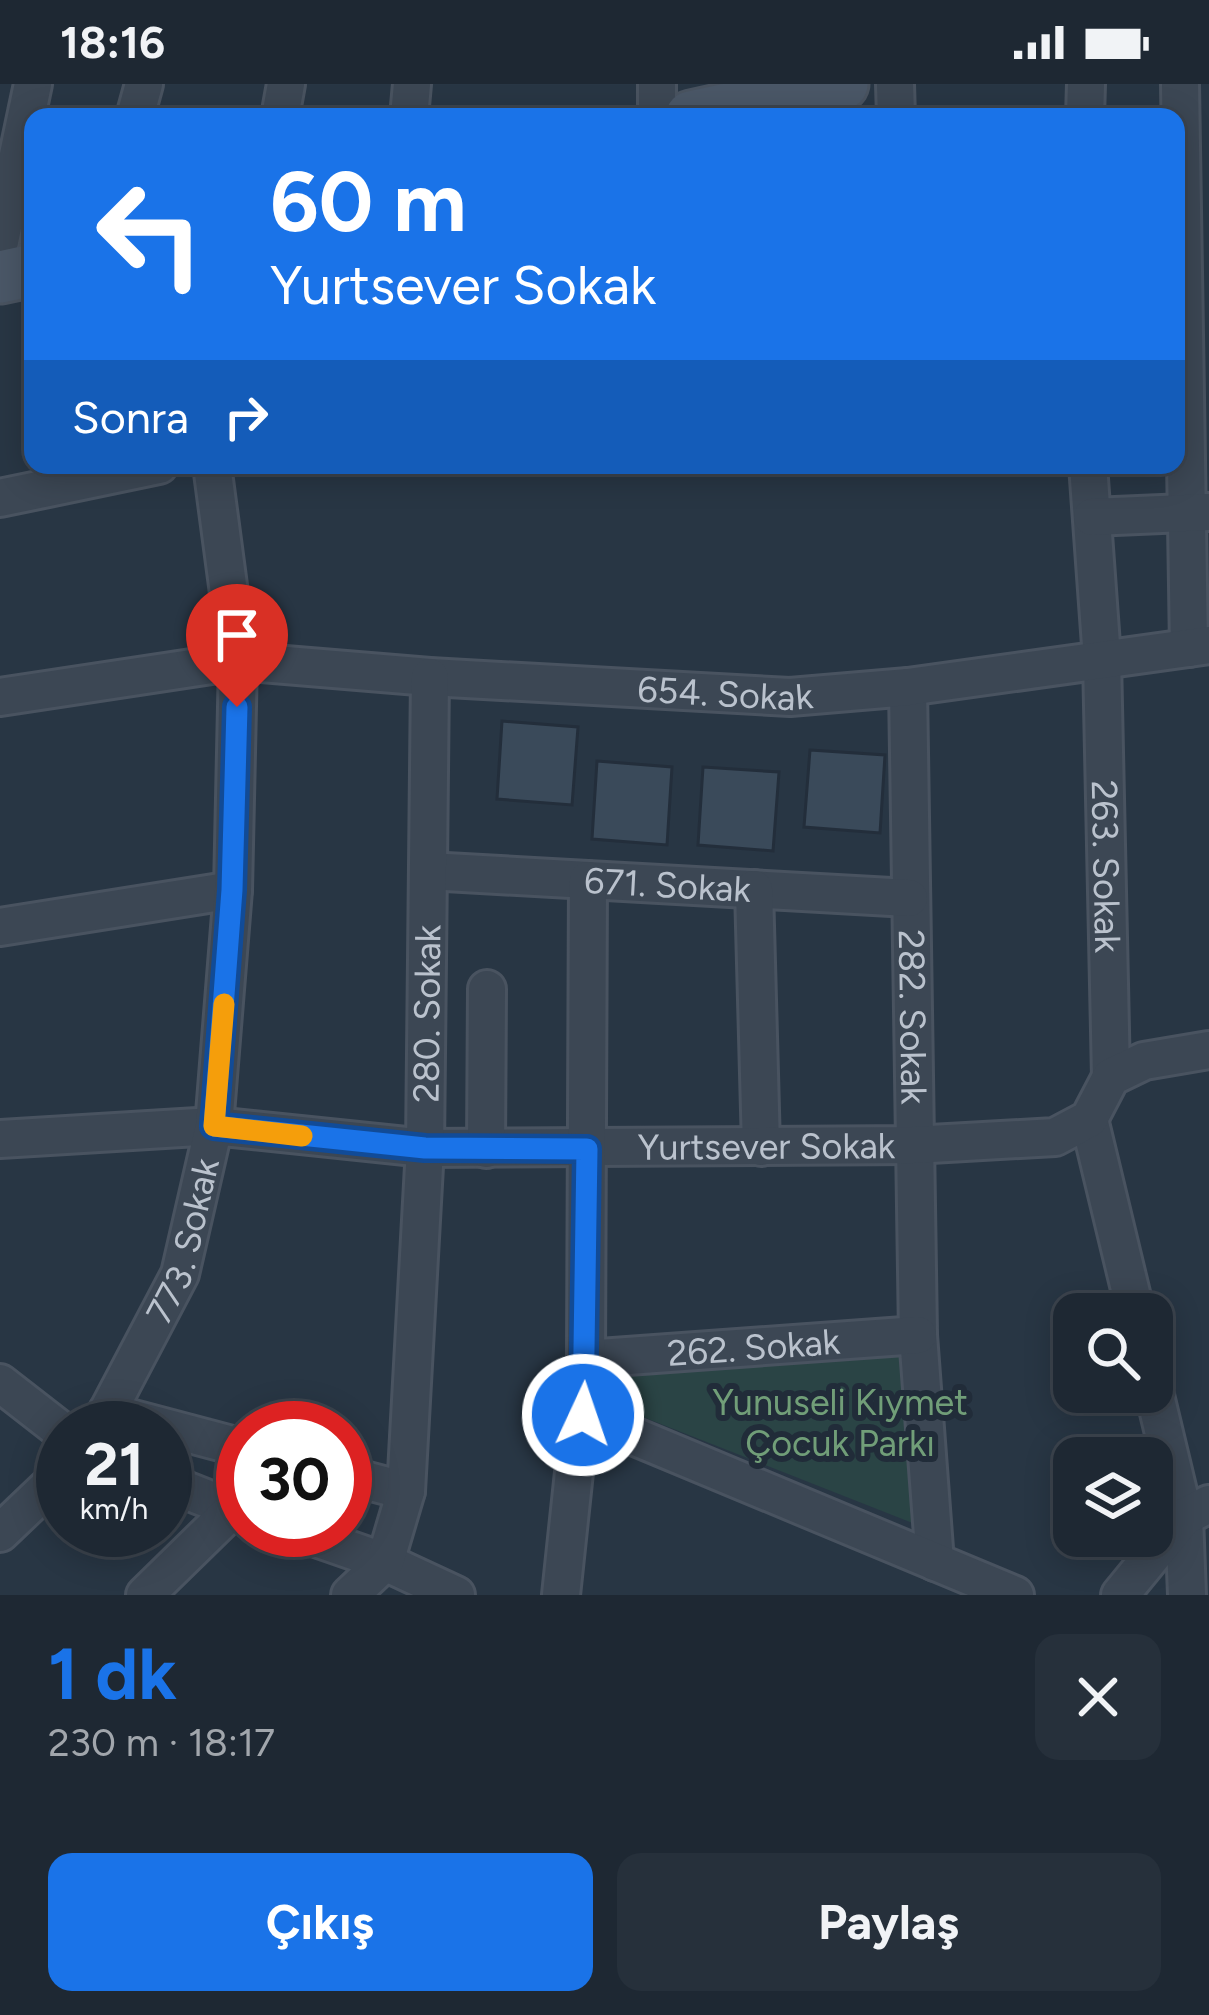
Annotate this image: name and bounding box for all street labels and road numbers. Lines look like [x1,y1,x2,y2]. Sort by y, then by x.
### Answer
street label: 654. Sokak [636,668,815,719]
street label: 263. Sokak [1083,780,1129,954]
street label: 671. Sokak [583,859,753,911]
street label: 280. Sokak [404,924,449,1103]
street label: 282. Sokak [890,929,935,1105]
street label: Yurtsever Sokak [638,1124,896,1169]
street label: 773. Sokak [137,1153,228,1331]
street label: 262. Sokak [666,1320,842,1375]

